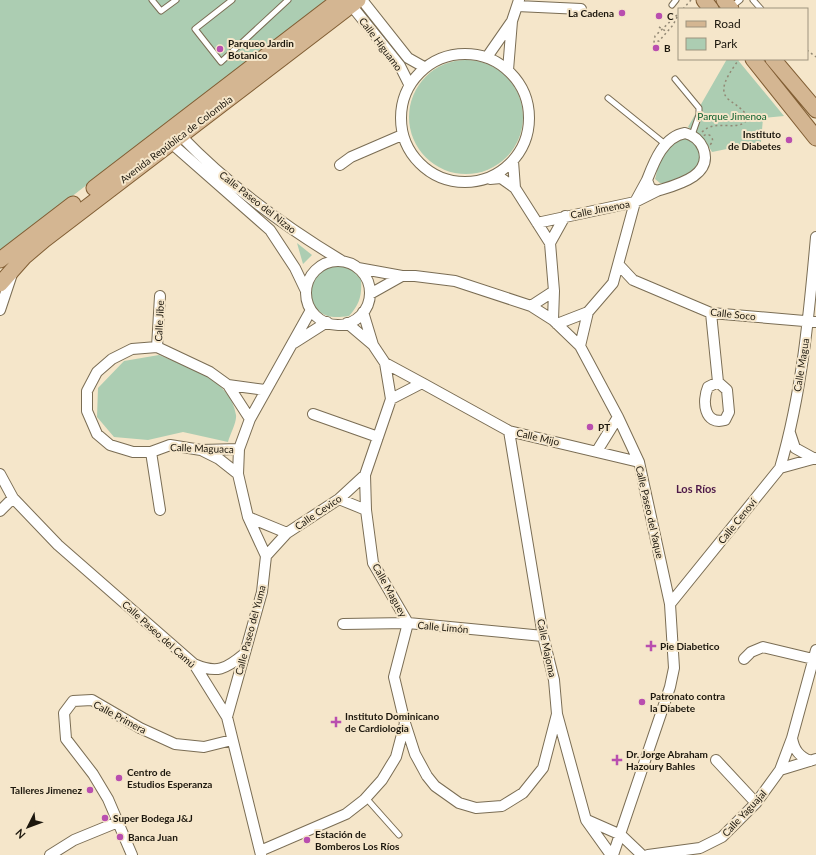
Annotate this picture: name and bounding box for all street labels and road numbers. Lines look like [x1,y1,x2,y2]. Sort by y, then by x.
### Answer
street label: Calle Higuamo [357,15,405,73]
street label: Avenida República de Colombia [117,93,235,185]
street label: Calle Paseo del Nizao [217,168,299,236]
street label: Calle Jimenoa [569,197,631,221]
street label: Calle Jibe [152,300,166,342]
street label: Calle Soco [710,306,757,322]
street label: Calle Magua [791,337,811,393]
street label: Calle Mijo [515,426,561,448]
street label: Calle Maguaca [170,441,234,455]
street label: Calle Paseo del Yaque [633,464,667,560]
street label: Calle Cevico [292,492,344,532]
street label: Calle Cenoví [715,495,759,546]
street label: Calle Maguey [370,561,410,620]
street label: Calle Paseo del Yuma [232,584,268,676]
street label: Calle Paseo del Camú [120,598,198,670]
street label: Calle Majoma [535,618,559,678]
street label: Calle Limón [417,619,469,635]
street label: Calle Primera [91,698,149,736]
street label: Calle Yaguajal [719,787,769,839]

